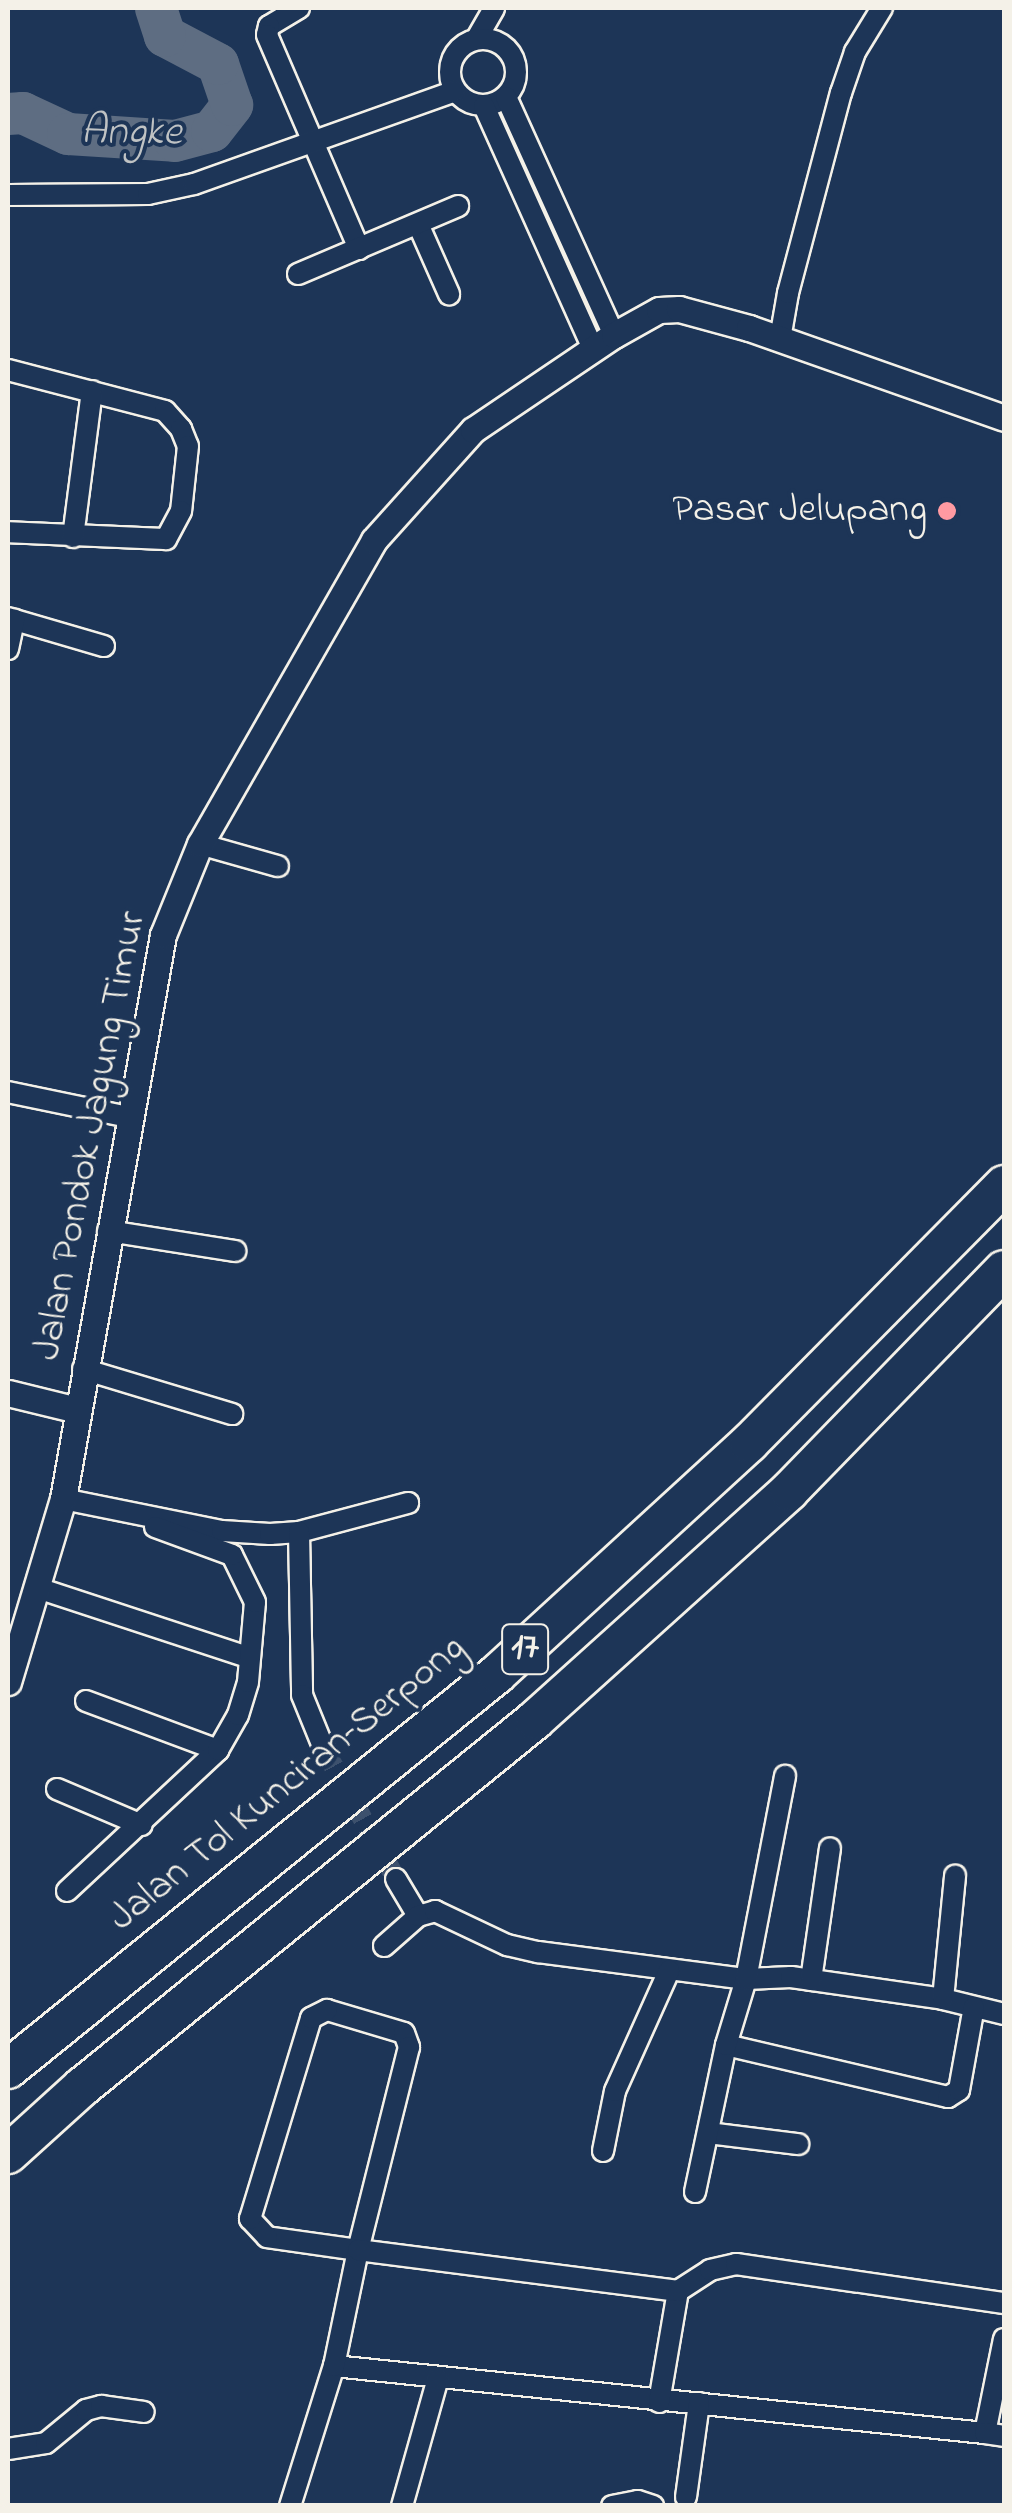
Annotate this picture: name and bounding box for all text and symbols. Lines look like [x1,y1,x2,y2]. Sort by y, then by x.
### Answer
water label: Angke [80,107,182,159]
place label: Pasar Jelupang [672,487,927,535]
marker: Pasar Jelupang [936,500,958,522]
street label: Jalan Pondok Jagung Timur [24,908,158,1364]
road number: 17 [500,1616,550,1682]
street label: Jalan Tol Kunciran–Serpong [100,1625,476,1943]

